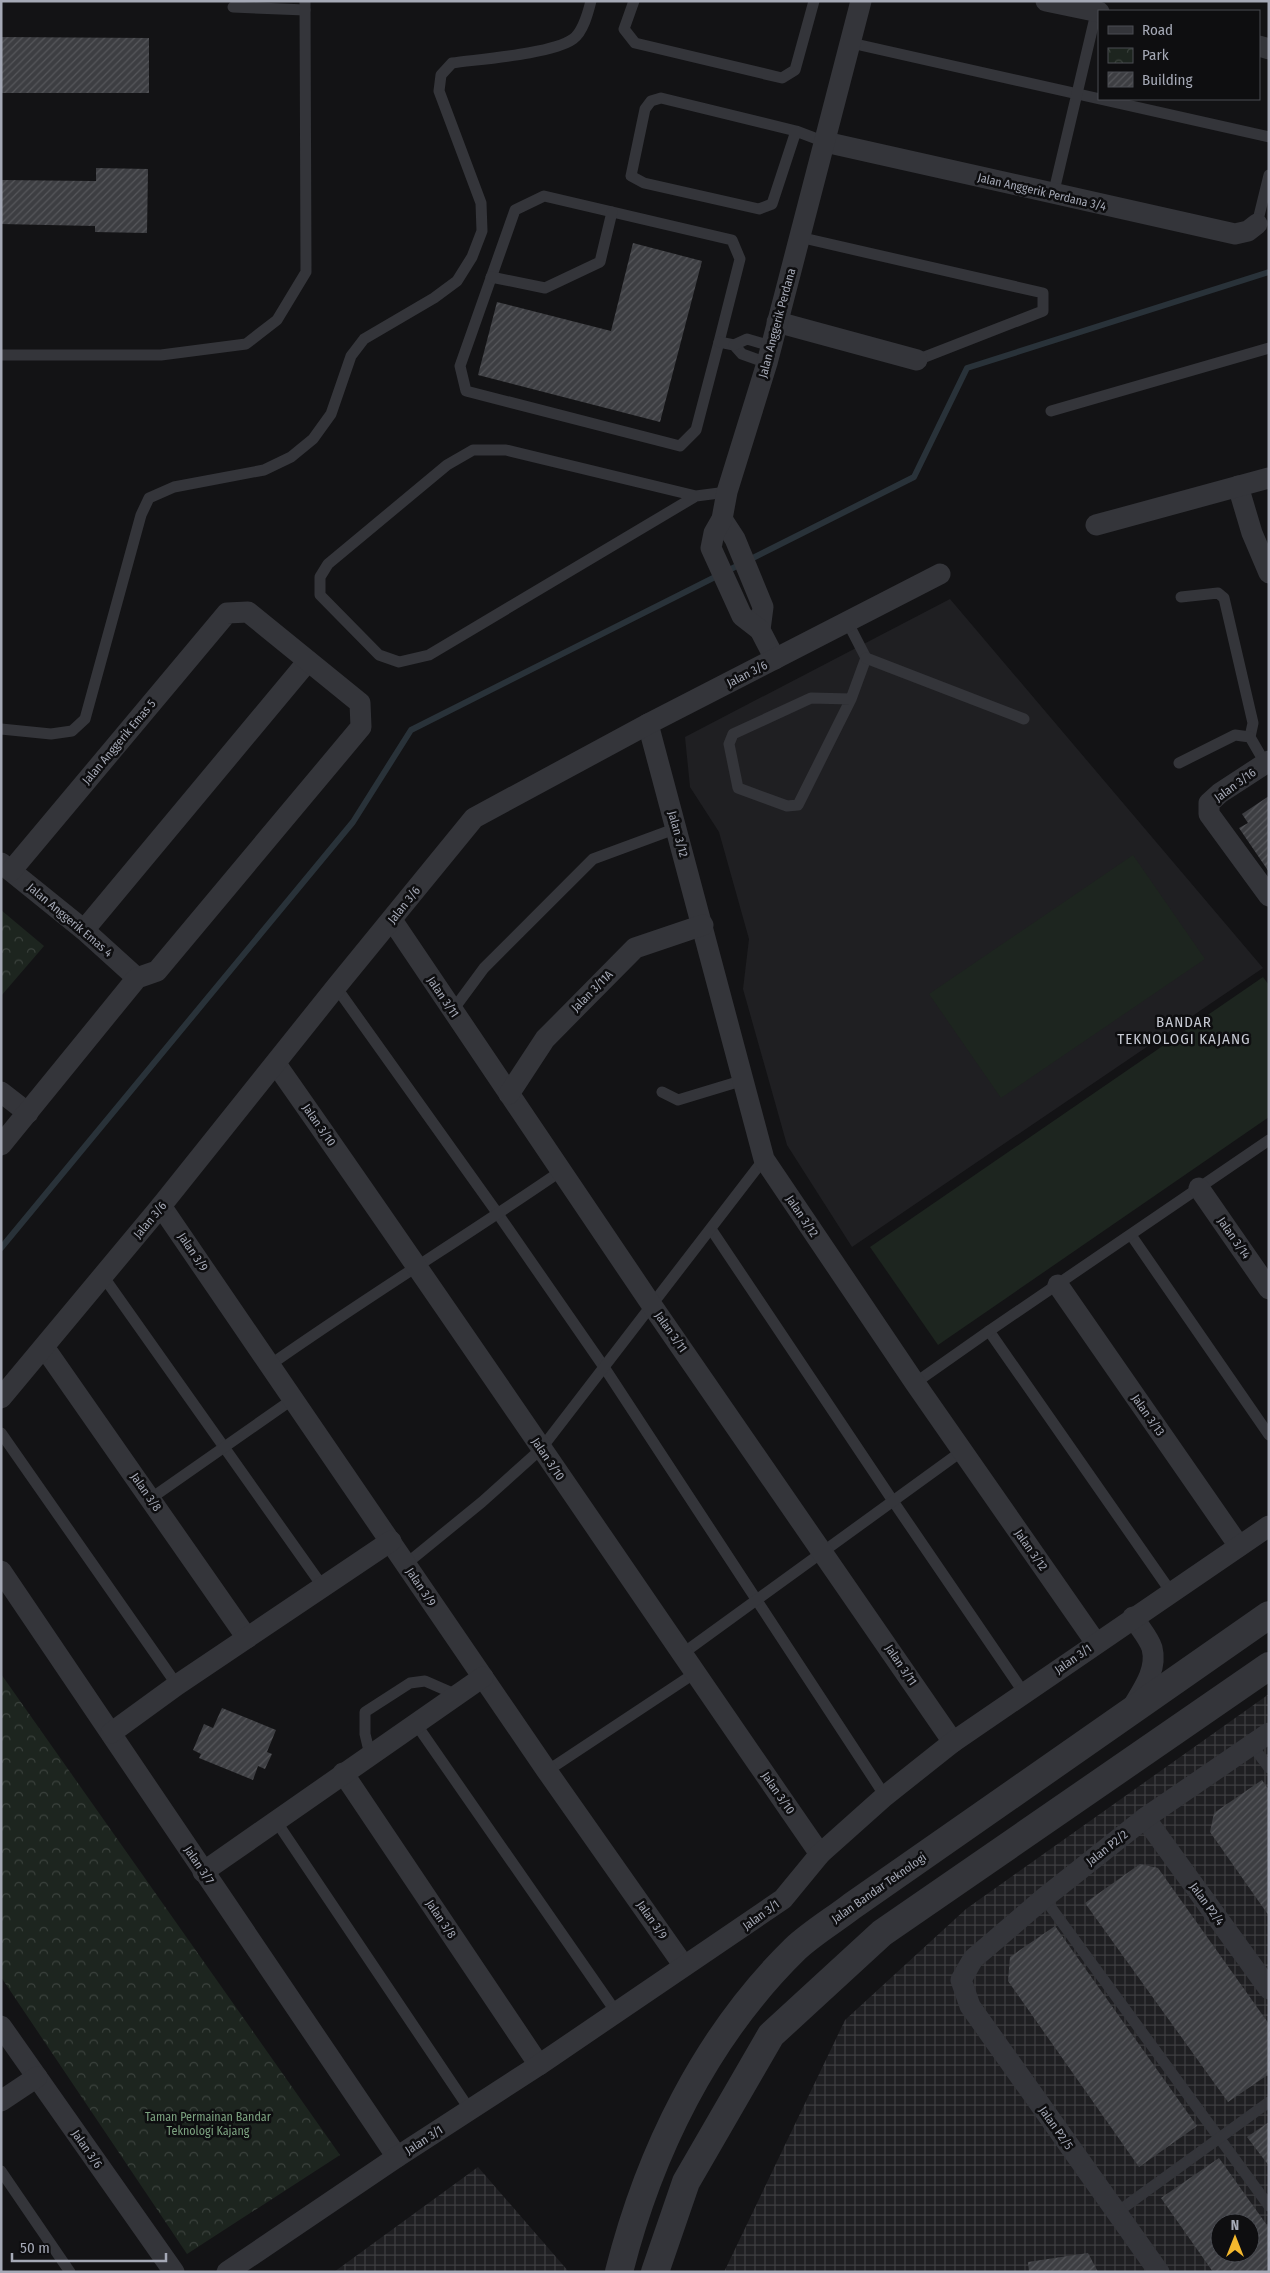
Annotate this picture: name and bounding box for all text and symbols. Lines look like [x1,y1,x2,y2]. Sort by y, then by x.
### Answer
legend [1098,10,1260,100]
text: Road [1142,21,1173,39]
text: Park [1142,46,1169,64]
text: Building [1142,71,1193,89]
street label: Jalan Anggerik Perdana 3/4 [976,170,1108,214]
street label: Jalan Anggerik Perdana [756,267,798,379]
street label: Jalan 3/6 [724,658,770,690]
street label: Jalan Anggerik Emas 5 [79,696,159,787]
street label: Jalan 3/16 [1212,765,1259,805]
street label: Jalan 3/12 [665,809,691,859]
street label: Jalan Anggerik Emas 4 [25,880,116,960]
street label: Jalan 3/6 [385,884,423,926]
street label: Jalan 3/11A [568,967,616,1015]
street label: Jalan 3/11 [424,974,462,1020]
district label: BANDAR TEKNOLOGI KAJANG [1117,1013,1251,1048]
street label: Jalan 3/10 [299,1101,339,1149]
street label: Jalan 3/12 [783,1193,821,1239]
street label: Jalan 3/6 [131,1199,169,1241]
street label: Jalan 3/14 [1215,1214,1254,1262]
street label: Jalan 3/9 [175,1230,211,1274]
street label: Jalan 3/11 [652,1309,690,1355]
street label: Jalan 3/13 [1129,1392,1167,1438]
street label: Jalan 3/10 [529,1435,567,1483]
street label: Jalan 3/8 [128,1470,164,1514]
street label: Jalan 3/12 [1012,1527,1050,1573]
street label: Jalan 3/9 [403,1565,439,1609]
street label: Jalan 3/1 [1052,1641,1094,1677]
street label: Jalan 3/11 [882,1642,920,1688]
street label: Jalan 3/10 [758,1769,798,1817]
street label: Jalan P2/2 [1083,1827,1131,1869]
street label: Jalan 3/7 [181,1843,217,1887]
street label: Jalan Bandar Teknologi [829,1850,929,1926]
street label: Jalan P2/4 [1187,1880,1227,1928]
street label: Jalan 3/8 [423,1897,459,1941]
street label: Jalan 3/1 [740,1897,782,1933]
street label: Jalan 3/9 [634,1898,670,1942]
street label: Jalan P2/5 [1036,2104,1076,2153]
park label: Taman Permainan Bandar Teknologi Kajang [145,2110,272,2138]
street label: Jalan 3/1 [403,2123,445,2157]
street label: Jalan 3/6 [69,2127,105,2171]
north arrow [1210,2213,1260,2263]
text: N [1231,2217,1239,2234]
scale bar [12,2230,166,2262]
text: 50 m [20,2239,50,2257]

